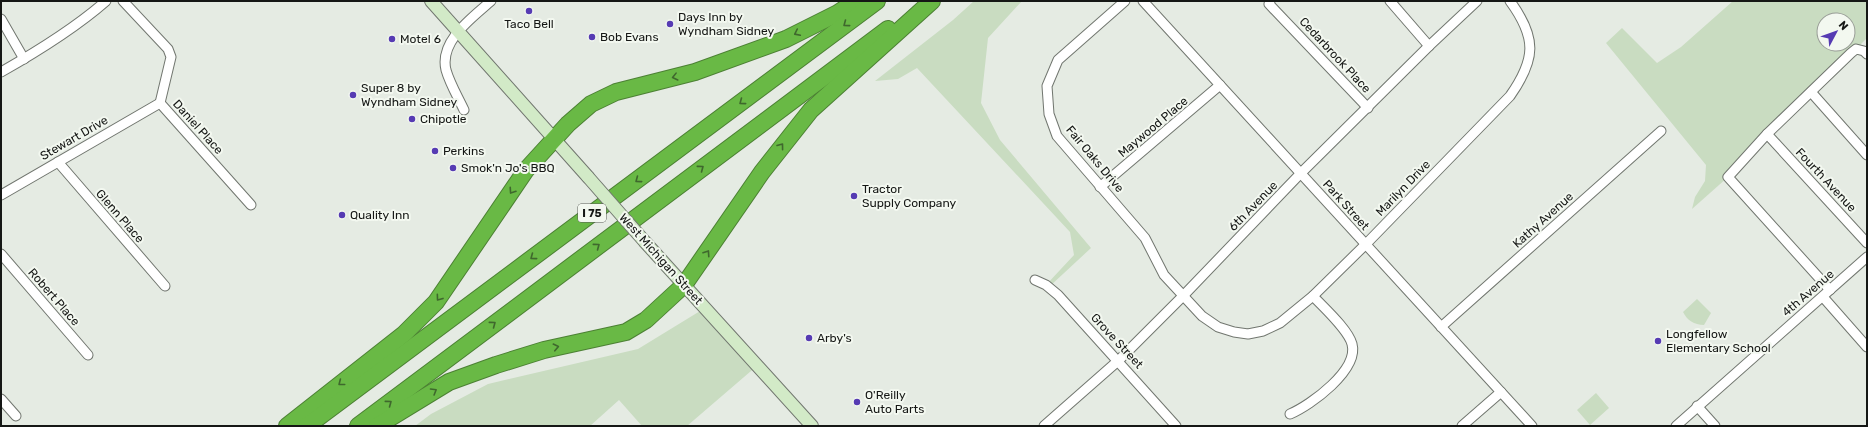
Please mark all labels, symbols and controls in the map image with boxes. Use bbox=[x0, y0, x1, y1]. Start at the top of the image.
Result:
marker: Taco Bell bbox=[524, 6, 534, 16]
place label: Days Inn by Wyndham Sidney bbox=[678, 10, 774, 38]
north arrow bbox=[1816, 12, 1856, 52]
street label: Cedarbrook Place bbox=[1296, 14, 1374, 96]
place label: Taco Bell bbox=[504, 17, 554, 31]
marker: Days Inn by Wyndham Sidney bbox=[665, 19, 675, 29]
one-way arrow bbox=[843, 19, 850, 27]
text: N bbox=[1836, 19, 1851, 33]
one-way arrow bbox=[794, 28, 801, 36]
place label: Bob Evans bbox=[600, 30, 659, 44]
place label: Motel 6 bbox=[400, 32, 441, 46]
marker: Bob Evans bbox=[587, 32, 597, 42]
marker: Motel 6 bbox=[387, 34, 397, 44]
one-way arrow bbox=[672, 73, 678, 81]
place label: Super 8 by Wyndham Sidney bbox=[361, 81, 457, 109]
marker: Super 8 by Wyndham Sidney bbox=[348, 90, 358, 100]
street label: Maywood Place bbox=[1115, 94, 1191, 160]
street label: Daniel Place bbox=[170, 97, 226, 157]
one-way arrow bbox=[739, 97, 746, 104]
place label: Chipotle bbox=[420, 112, 467, 126]
street label: Stewart Drive bbox=[38, 113, 111, 163]
marker: Chipotle bbox=[407, 114, 417, 124]
street label: Fair Oaks Drive bbox=[1063, 123, 1127, 195]
place label: Perkins bbox=[443, 144, 484, 158]
one-way arrow bbox=[776, 144, 783, 151]
street label: Fourth Avenue bbox=[1793, 145, 1859, 215]
marker: Perkins bbox=[430, 146, 440, 156]
street label: Marilyn Drive bbox=[1373, 157, 1433, 219]
place label: Smok'n Jo's BBQ bbox=[461, 161, 555, 175]
marker: Smok'n Jo's BBQ bbox=[448, 163, 458, 173]
one-way arrow bbox=[696, 166, 703, 173]
one-way arrow bbox=[635, 175, 642, 182]
street label: Park Street bbox=[1320, 177, 1372, 233]
street label: 6th Avenue bbox=[1226, 178, 1280, 234]
place label: Tractor Supply Company bbox=[862, 182, 957, 210]
one-way arrow bbox=[510, 186, 517, 193]
street label: Glenn Place bbox=[93, 187, 147, 246]
street label: Kathy Avenue bbox=[1510, 189, 1576, 251]
marker: Tractor Supply Company bbox=[849, 191, 859, 201]
road number: I 75 bbox=[578, 204, 606, 222]
place label: Quality Inn bbox=[350, 208, 410, 222]
marker: Quality Inn bbox=[337, 210, 347, 220]
street label: West Michigan Street bbox=[616, 211, 706, 308]
one-way arrow bbox=[592, 244, 599, 251]
one-way arrow bbox=[702, 250, 709, 257]
one-way arrow bbox=[531, 253, 538, 260]
street label: Robert Place bbox=[25, 265, 83, 329]
street label: 4th Avenue bbox=[1779, 267, 1837, 319]
one-way arrow bbox=[436, 294, 444, 301]
street label: Grove Street bbox=[1088, 311, 1146, 372]
one-way arrow bbox=[488, 322, 495, 329]
place label: Longfellow Elementary School bbox=[1666, 327, 1771, 355]
place label: Arby's bbox=[817, 331, 852, 345]
marker: Arby's bbox=[804, 333, 814, 343]
marker: Longfellow Elementary School bbox=[1653, 336, 1663, 346]
one-way arrow bbox=[553, 344, 559, 352]
one-way arrow bbox=[339, 379, 346, 386]
place label: O'Reilly Auto Parts bbox=[865, 388, 924, 416]
one-way arrow bbox=[430, 389, 437, 396]
marker: O'Reilly Auto Parts bbox=[852, 397, 862, 407]
one-way arrow bbox=[385, 400, 392, 407]

